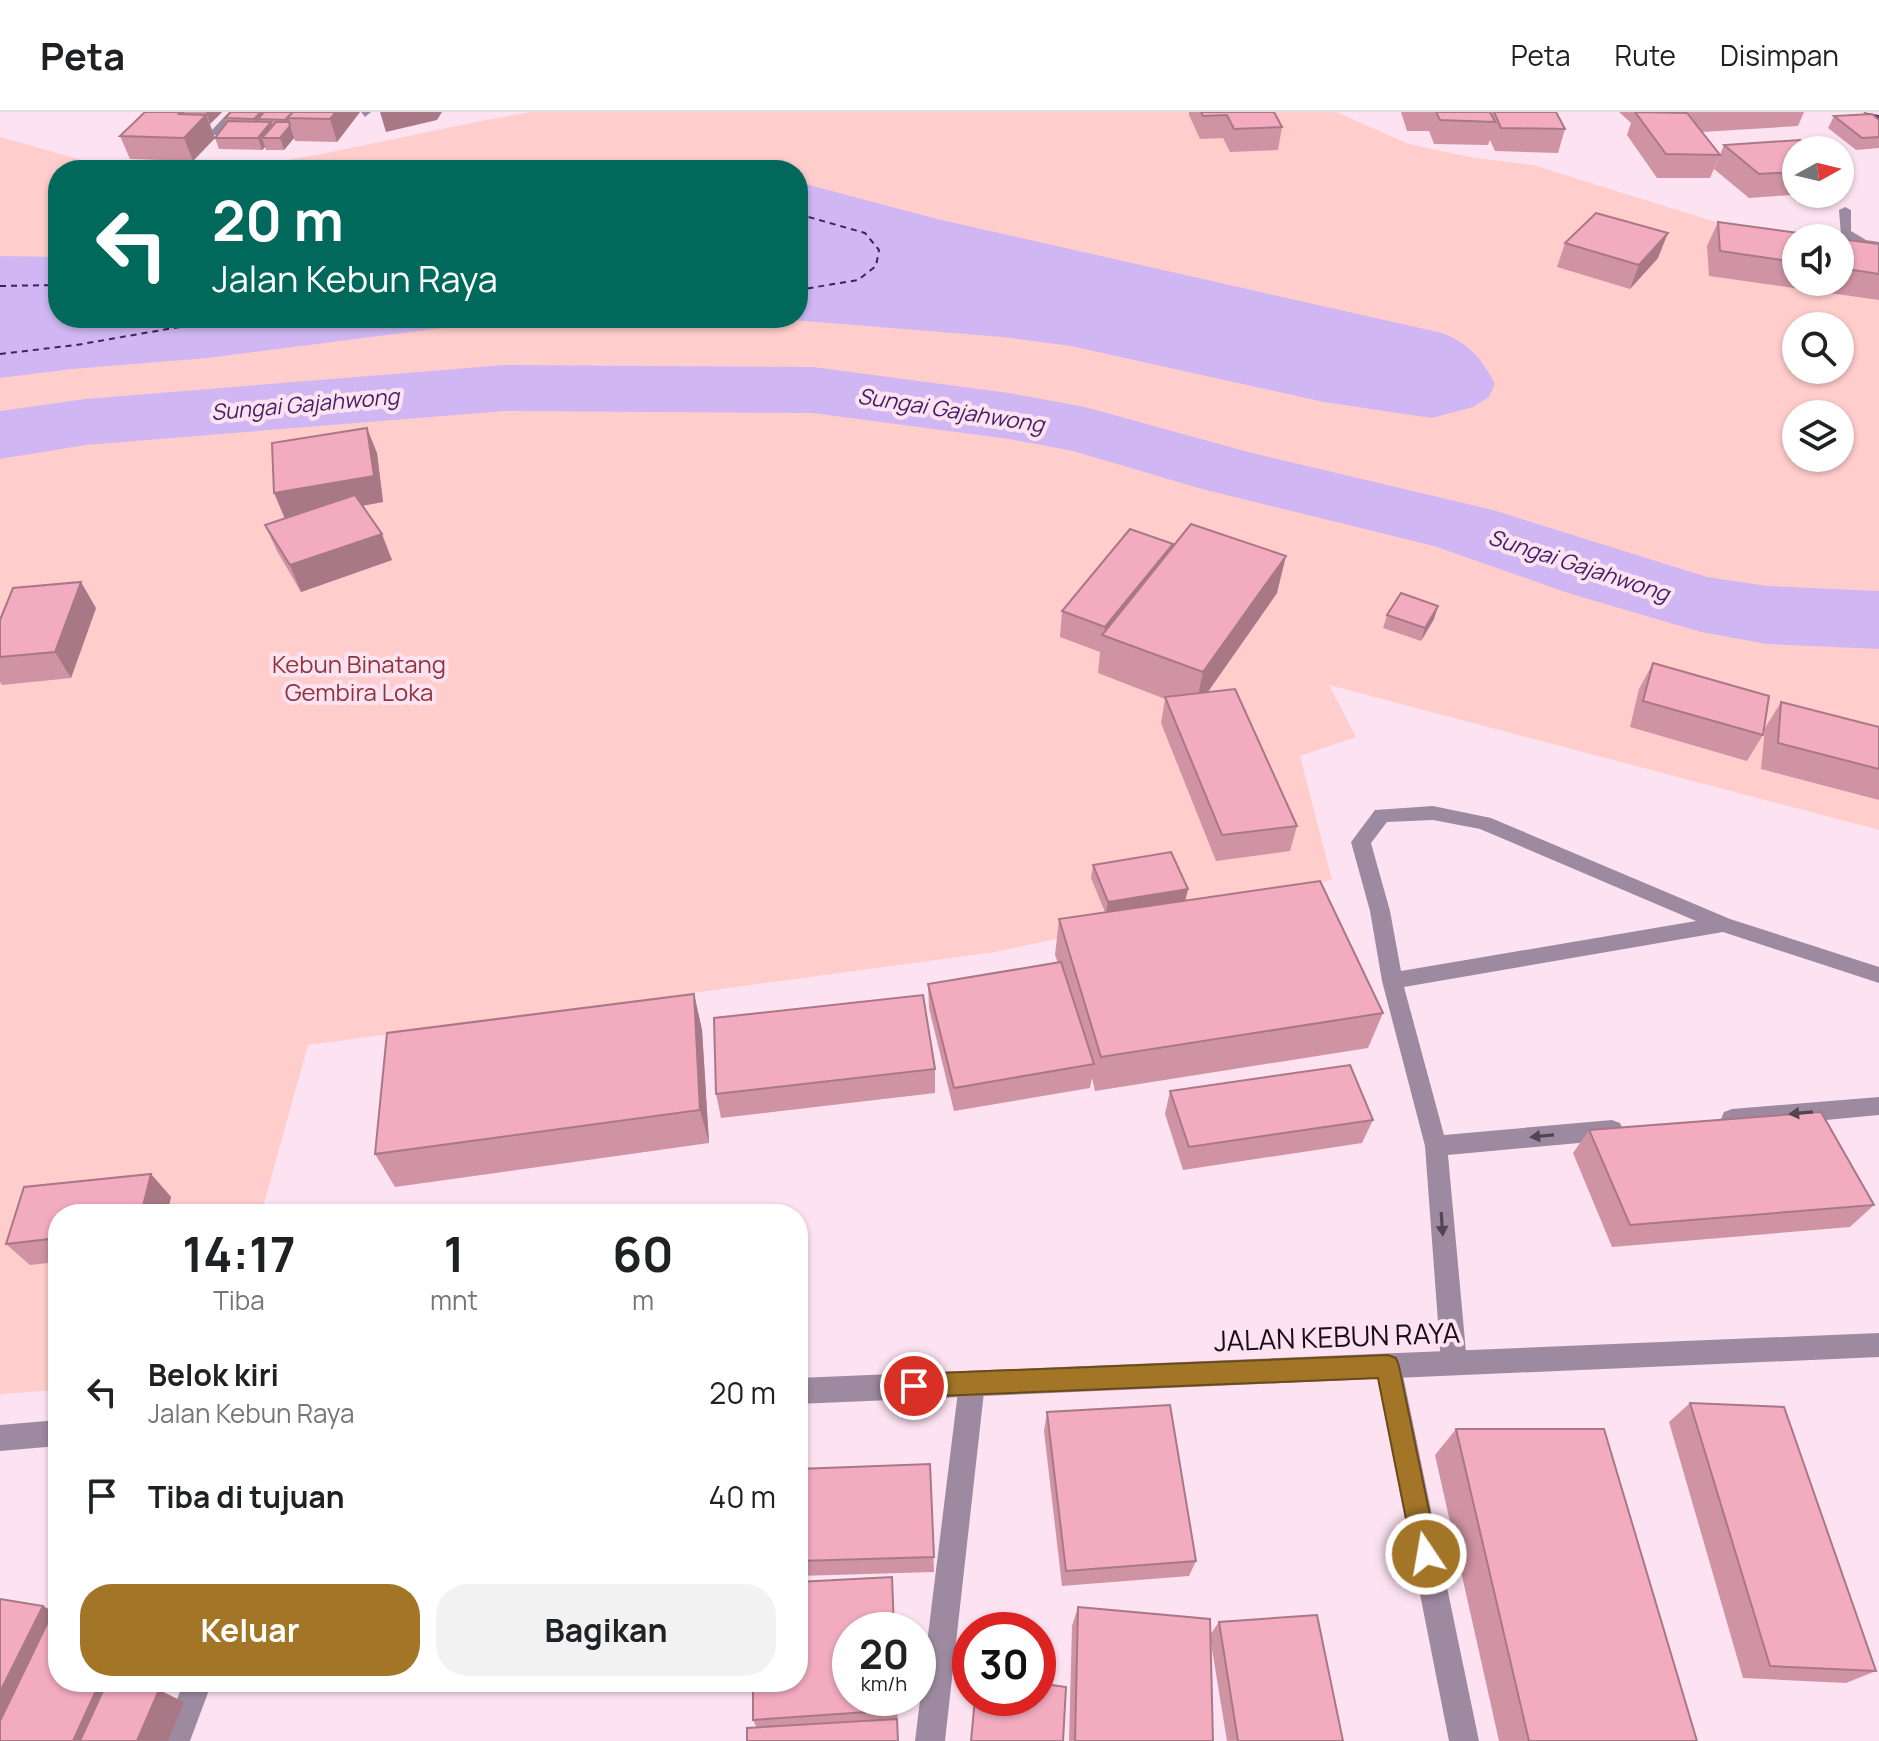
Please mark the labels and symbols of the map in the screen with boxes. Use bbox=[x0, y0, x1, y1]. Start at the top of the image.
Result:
north arrow bbox=[1782, 136, 1854, 208]
water label: Sungai Gajahwong bbox=[856, 380, 1048, 440]
water label: Sungai Gajahwong bbox=[210, 381, 402, 427]
water label: Sungai Gajahwong bbox=[1485, 522, 1675, 609]
park label: Kebun Binatang Gembira Loka bbox=[272, 647, 446, 708]
one-way arrow bbox=[1788, 1107, 1813, 1120]
one-way arrow bbox=[1529, 1130, 1554, 1143]
one-way arrow bbox=[1436, 1212, 1449, 1237]
street label: JALAN KEBUN RAYA bbox=[1213, 1313, 1461, 1359]
pin bbox=[880, 1352, 948, 1420]
position arrow bbox=[1384, 1512, 1468, 1596]
speed limit sign: 30 bbox=[952, 1612, 1056, 1716]

